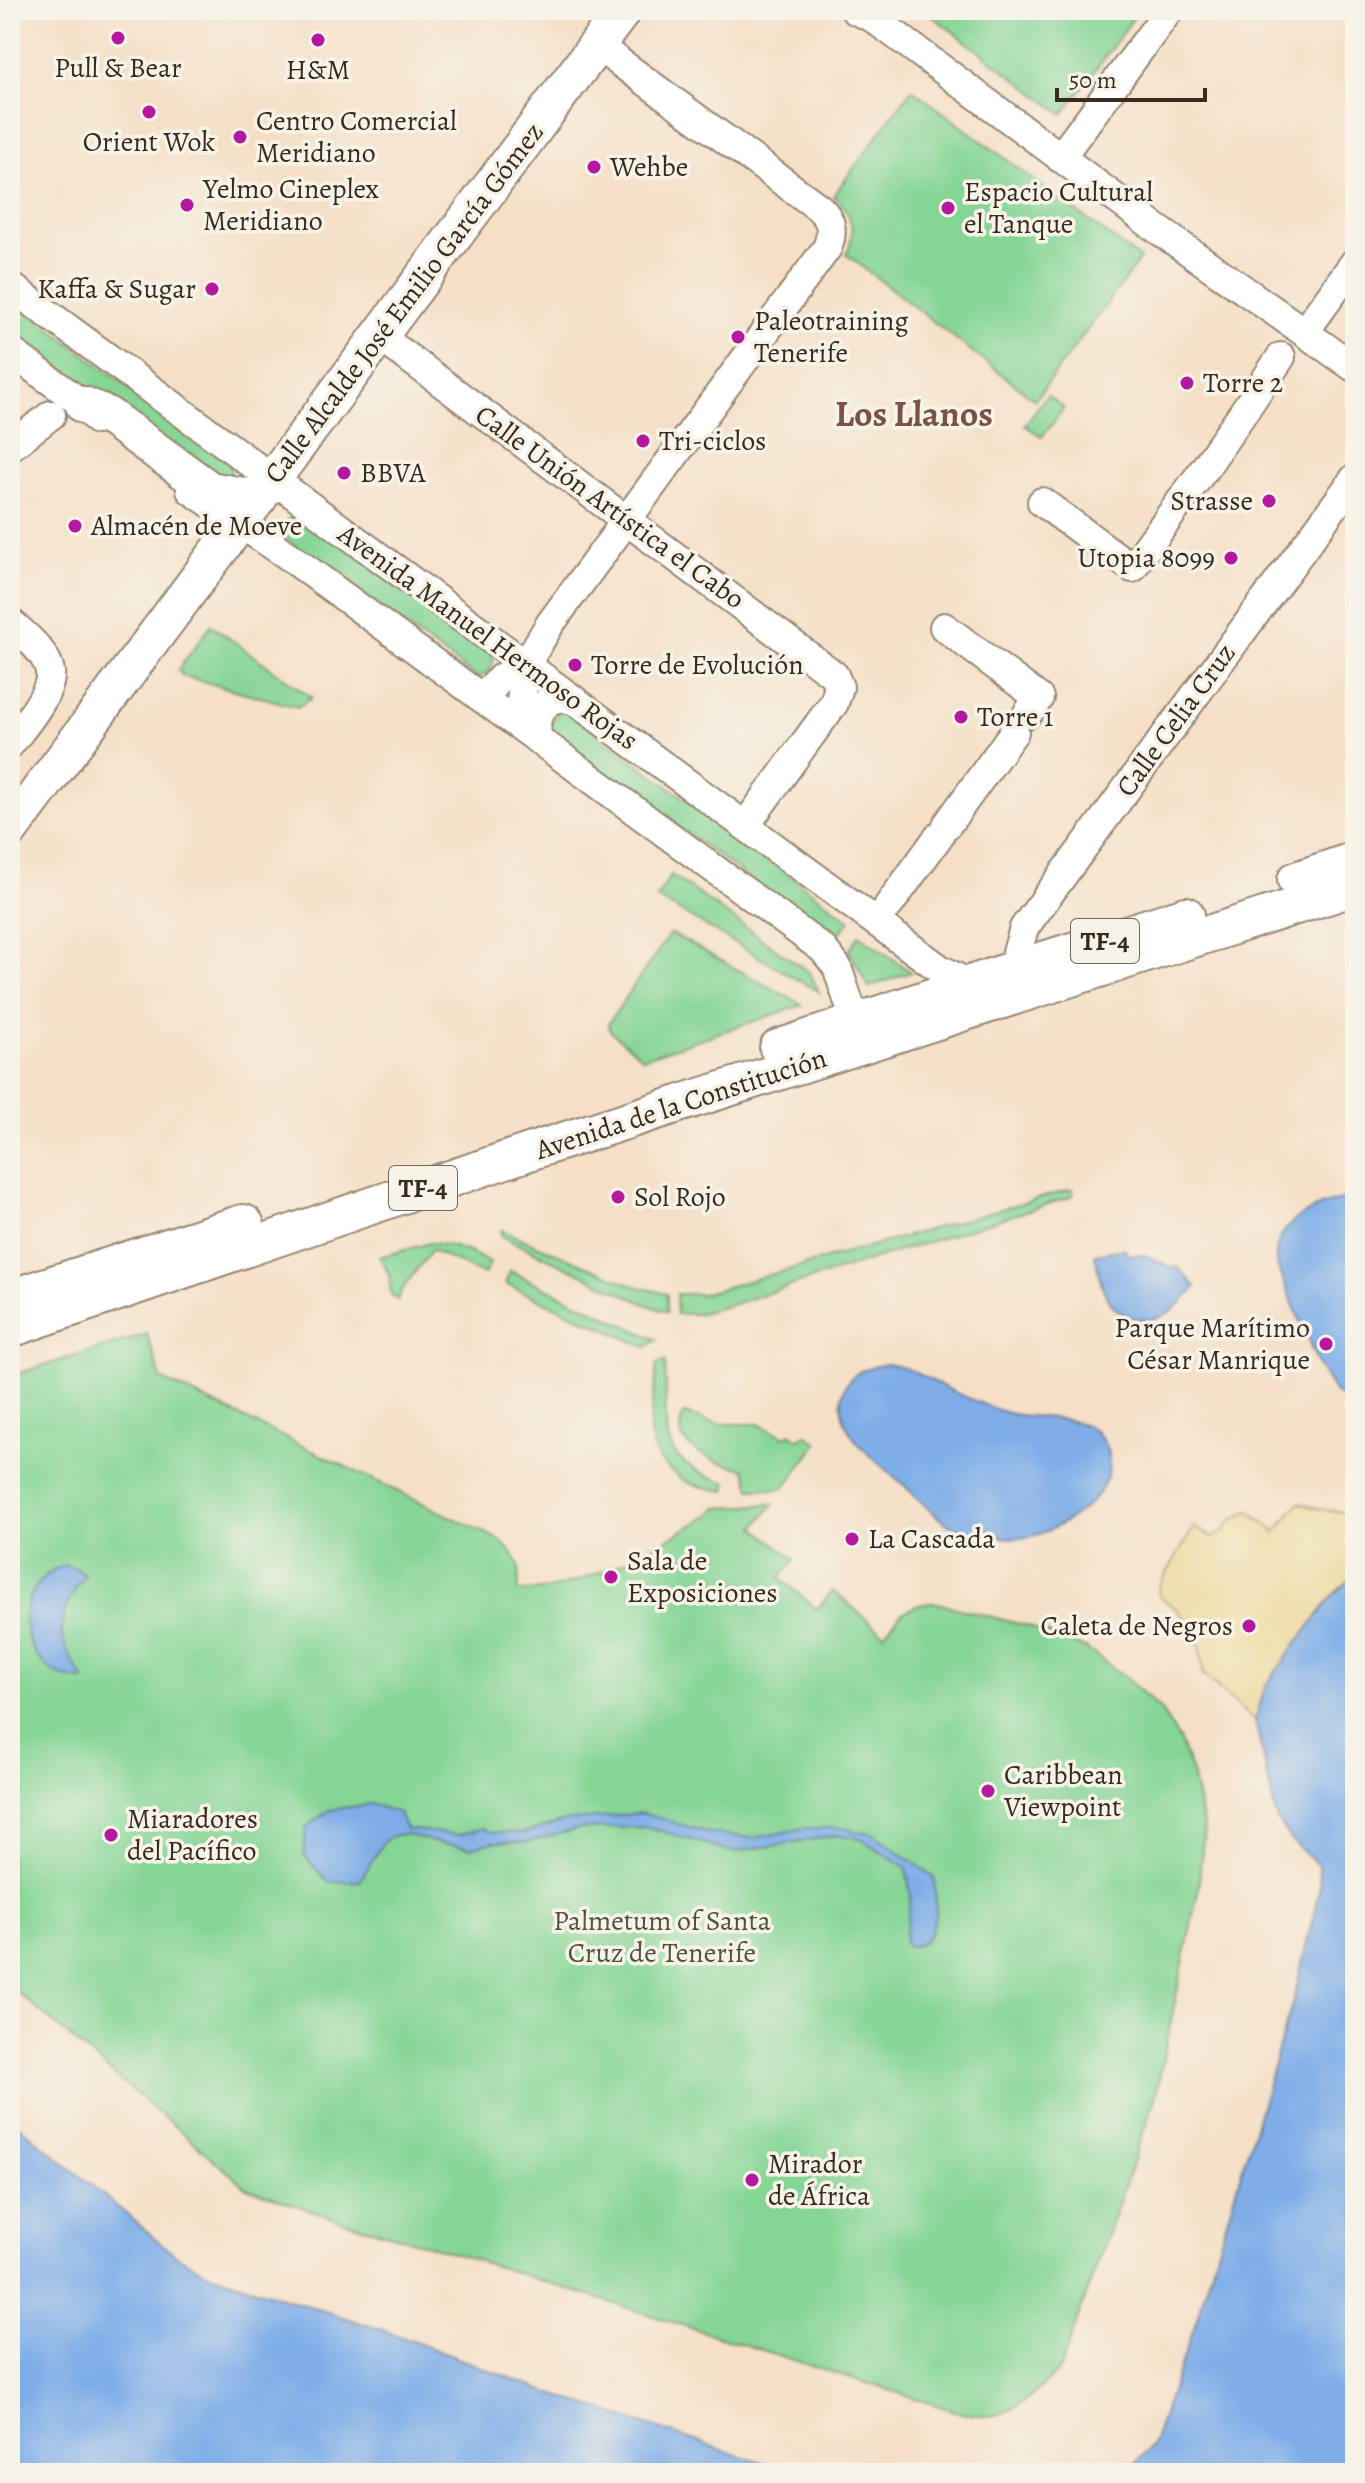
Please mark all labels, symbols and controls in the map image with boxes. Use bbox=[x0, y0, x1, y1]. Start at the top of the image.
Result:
marker: Pull & Bear bbox=[109, 29, 127, 47]
marker: H&M bbox=[309, 31, 327, 49]
place label: Pull & Bear bbox=[54, 49, 182, 87]
place label: H&M bbox=[286, 51, 350, 89]
scale bar bbox=[1057, 52, 1205, 102]
text: 50 m bbox=[1069, 64, 1117, 96]
place label: Centro Comercial Meridiano bbox=[256, 102, 457, 172]
marker: Orient Wok bbox=[140, 103, 158, 121]
street label: Calle Alcalde José Emilio García Gómez bbox=[256, 115, 552, 491]
place label: Orient Wok bbox=[83, 123, 215, 161]
marker: Centro Comercial Meridiano bbox=[231, 128, 249, 146]
place label: Wehbe bbox=[609, 148, 688, 186]
marker: Wehbe bbox=[585, 158, 603, 176]
place label: Yelmo Cineplex Meridiano bbox=[202, 170, 379, 240]
place label: Espacio Cultural el Tanque bbox=[964, 173, 1153, 243]
marker: Yelmo Cineplex Meridiano bbox=[178, 196, 196, 214]
marker: Espacio Cultural el Tanque bbox=[939, 199, 957, 217]
place label: Kaffa & Sugar bbox=[37, 270, 196, 308]
marker: Kaffa & Sugar bbox=[203, 280, 221, 298]
place label: Paleotraining Tenerife bbox=[754, 302, 908, 372]
marker: Paleotraining Tenerife bbox=[729, 328, 747, 346]
place label: Torre 2 bbox=[1203, 364, 1283, 402]
marker: Torre 2 bbox=[1178, 374, 1196, 392]
district label: Los Llanos bbox=[835, 389, 993, 438]
street label: Calle Unión Artística el Cabo bbox=[467, 396, 753, 618]
place label: Tri-ciclos bbox=[659, 422, 766, 460]
marker: Tri-ciclos bbox=[634, 432, 652, 450]
place label: BBVA bbox=[360, 454, 426, 492]
marker: BBVA bbox=[335, 464, 353, 482]
place label: Strasse bbox=[1170, 482, 1253, 520]
marker: Strasse bbox=[1260, 492, 1278, 510]
place label: Almacén de Moeve bbox=[90, 507, 302, 545]
street label: Avenida Manuel Hermoso Rojas bbox=[329, 515, 646, 759]
marker: Almacén de Moeve bbox=[66, 517, 84, 535]
place label: Utopia 8099 bbox=[1077, 539, 1215, 577]
marker: Utopia 8099 bbox=[1222, 549, 1240, 567]
street label: Calle Celia Cruz bbox=[1107, 636, 1245, 804]
place label: Torre de Evolución bbox=[591, 646, 804, 684]
marker: Torre de Evolución bbox=[566, 656, 584, 674]
place label: Torre 1 bbox=[977, 698, 1053, 736]
marker: Torre 1 bbox=[952, 708, 970, 726]
road number: TF-4 bbox=[1071, 919, 1139, 963]
street label: Avenida de la Constitución bbox=[530, 1039, 831, 1169]
road number: TF-4 bbox=[389, 1166, 457, 1210]
place label: Sol Rojo bbox=[634, 1178, 726, 1216]
marker: Sol Rojo bbox=[609, 1188, 627, 1206]
place label: Parque Marítimo César Manrique bbox=[1114, 1309, 1310, 1379]
marker: Parque Marítimo César Manrique bbox=[1317, 1335, 1335, 1353]
place label: La Cascada bbox=[868, 1520, 995, 1558]
marker: La Cascada bbox=[843, 1530, 861, 1548]
place label: Sala de Exposiciones bbox=[627, 1542, 778, 1612]
marker: Sala de Exposiciones bbox=[602, 1568, 620, 1586]
place label: Caleta de Negros bbox=[1041, 1607, 1233, 1645]
marker: Caleta de Negros bbox=[1240, 1617, 1258, 1635]
place label: Caribbean Viewpoint bbox=[1003, 1756, 1123, 1826]
marker: Caribbean Viewpoint bbox=[979, 1782, 997, 1800]
place label: Miaradores del Pacífico bbox=[127, 1800, 258, 1870]
marker: Miaradores del Pacífico bbox=[102, 1826, 120, 1844]
park label: Palmetum of Santa Cruz de Tenerife bbox=[553, 1902, 771, 1972]
place label: Mirador de África bbox=[768, 2145, 870, 2215]
marker: Mirador de África bbox=[743, 2171, 761, 2189]

